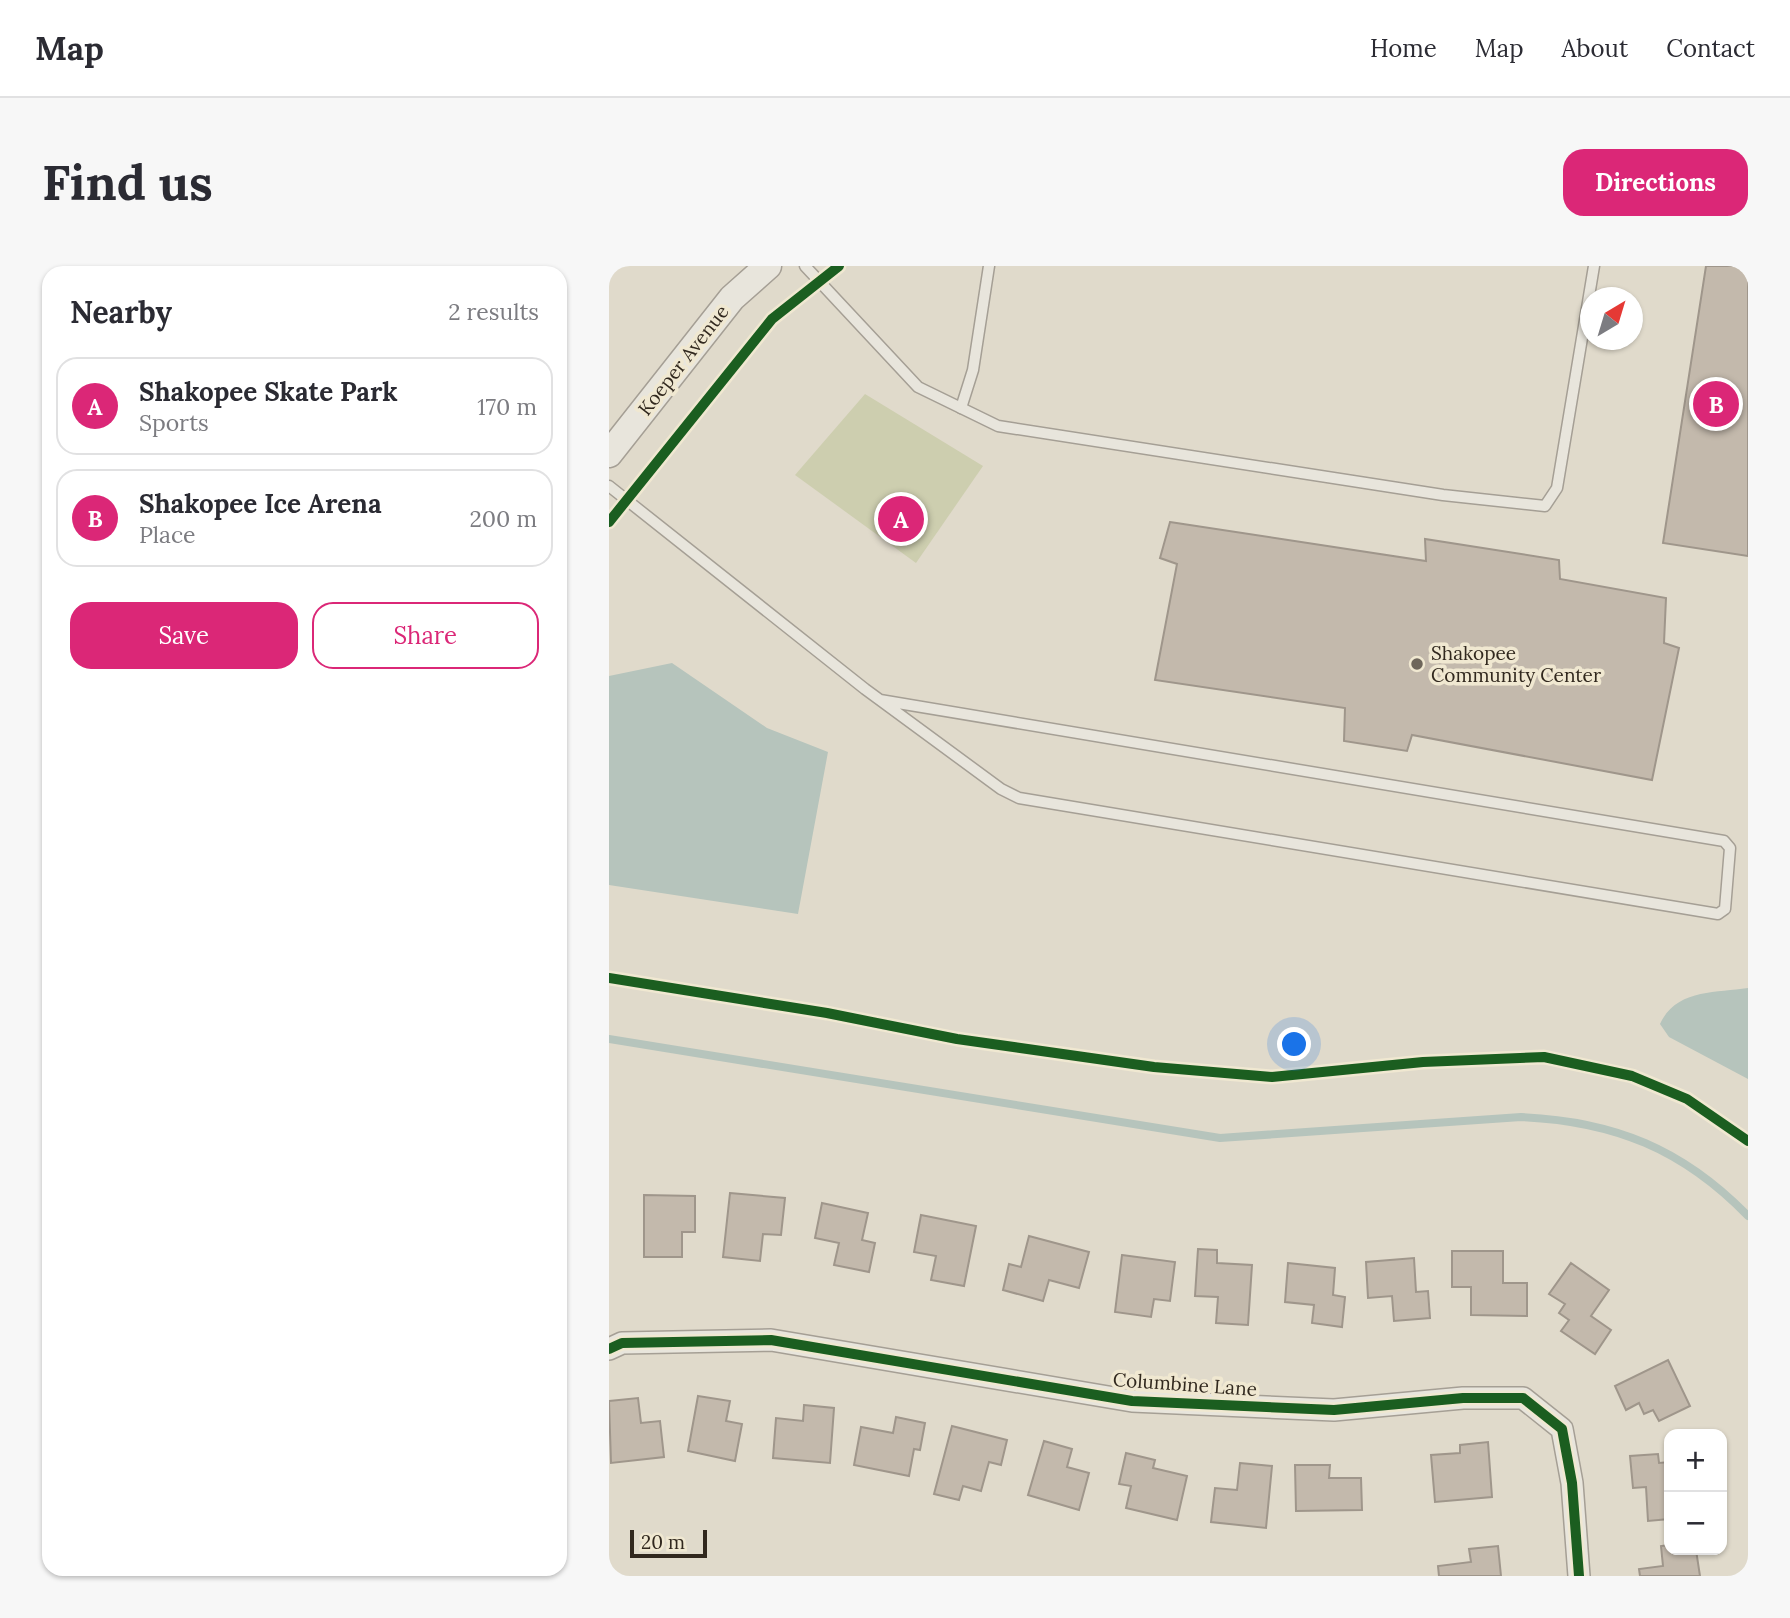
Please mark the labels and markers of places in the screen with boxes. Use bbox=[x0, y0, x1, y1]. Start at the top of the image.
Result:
pin: B bbox=[1693, 378, 1739, 430]
pin: A bbox=[878, 493, 924, 545]
place label: Shakopee Community Center bbox=[1431, 641, 1602, 687]
marker: Shakopee Community Center bbox=[1409, 656, 1425, 672]

